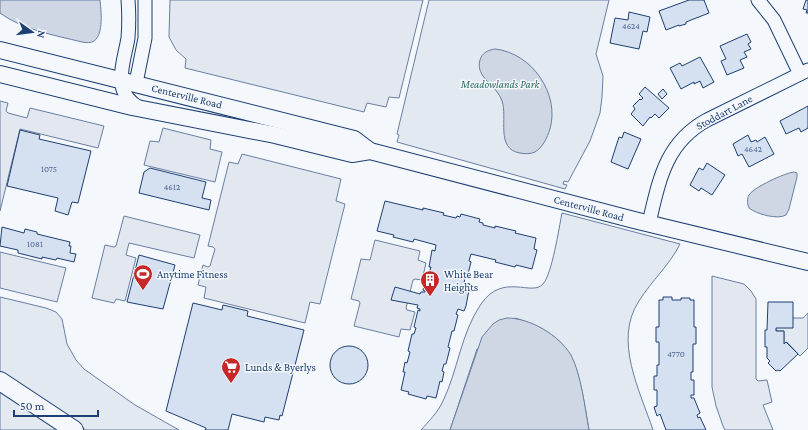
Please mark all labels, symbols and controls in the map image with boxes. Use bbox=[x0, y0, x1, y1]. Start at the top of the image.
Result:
north arrow bbox=[12, 12, 52, 52]
house number: 4624 bbox=[622, 21, 640, 31]
text: N bbox=[35, 29, 48, 40]
park label: Meadowlands Park bbox=[460, 78, 540, 90]
street label: Centerville Road bbox=[150, 81, 224, 111]
street label: Stoddart Lane bbox=[694, 92, 754, 132]
house number: 4642 bbox=[744, 144, 762, 154]
house number: 1075 bbox=[41, 164, 57, 174]
house number: 4612 bbox=[164, 182, 180, 192]
street label: Centerville Road bbox=[552, 193, 626, 223]
house number: 1081 bbox=[27, 239, 43, 249]
sports icon: Anytime Fitness bbox=[132, 263, 154, 291]
place label: Anytime Fitness bbox=[157, 268, 228, 281]
place label: White Bear Heights bbox=[444, 268, 493, 294]
building icon: White Bear Heights bbox=[419, 269, 441, 297]
house number: 4770 bbox=[667, 349, 685, 359]
supermarket icon: Lunds & Byerlys bbox=[220, 356, 242, 384]
place label: Lunds & Byerlys bbox=[245, 361, 316, 374]
scale bar bbox=[14, 392, 98, 418]
text: 50 m bbox=[20, 399, 45, 413]

